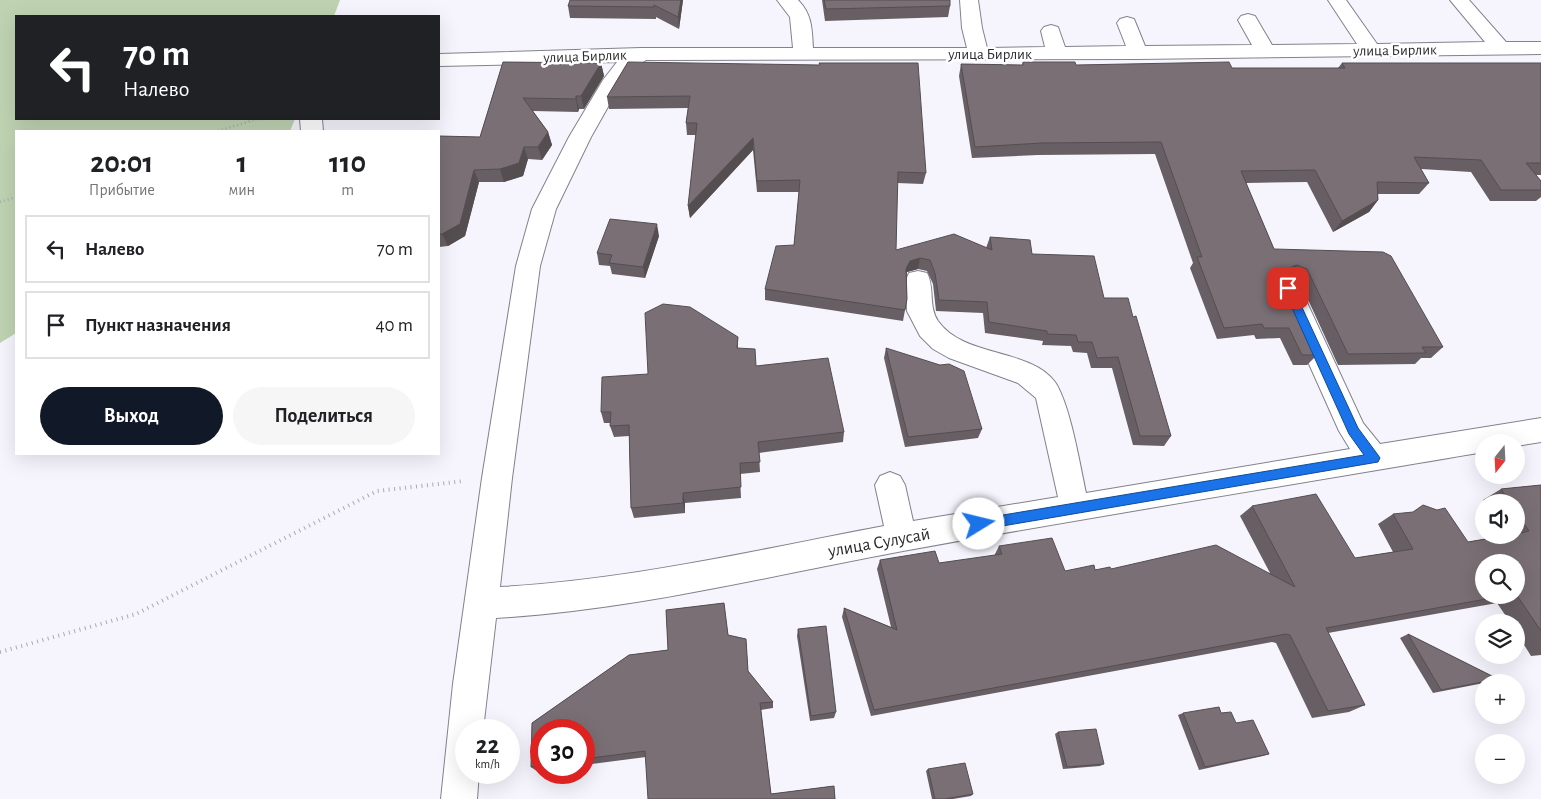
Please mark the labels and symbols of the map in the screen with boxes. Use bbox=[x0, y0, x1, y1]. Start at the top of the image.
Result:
street label: улица Бирлик bbox=[1352, 42, 1437, 59]
street label: улица Бирлик bbox=[947, 47, 1032, 62]
street label: улица Бирлик bbox=[542, 48, 627, 65]
pin bbox=[1267, 267, 1309, 309]
north arrow bbox=[1475, 434, 1525, 484]
position arrow bbox=[952, 497, 1004, 549]
street label: улица Сулусай bbox=[826, 525, 932, 561]
speed limit sign: 30 bbox=[530, 719, 595, 784]

